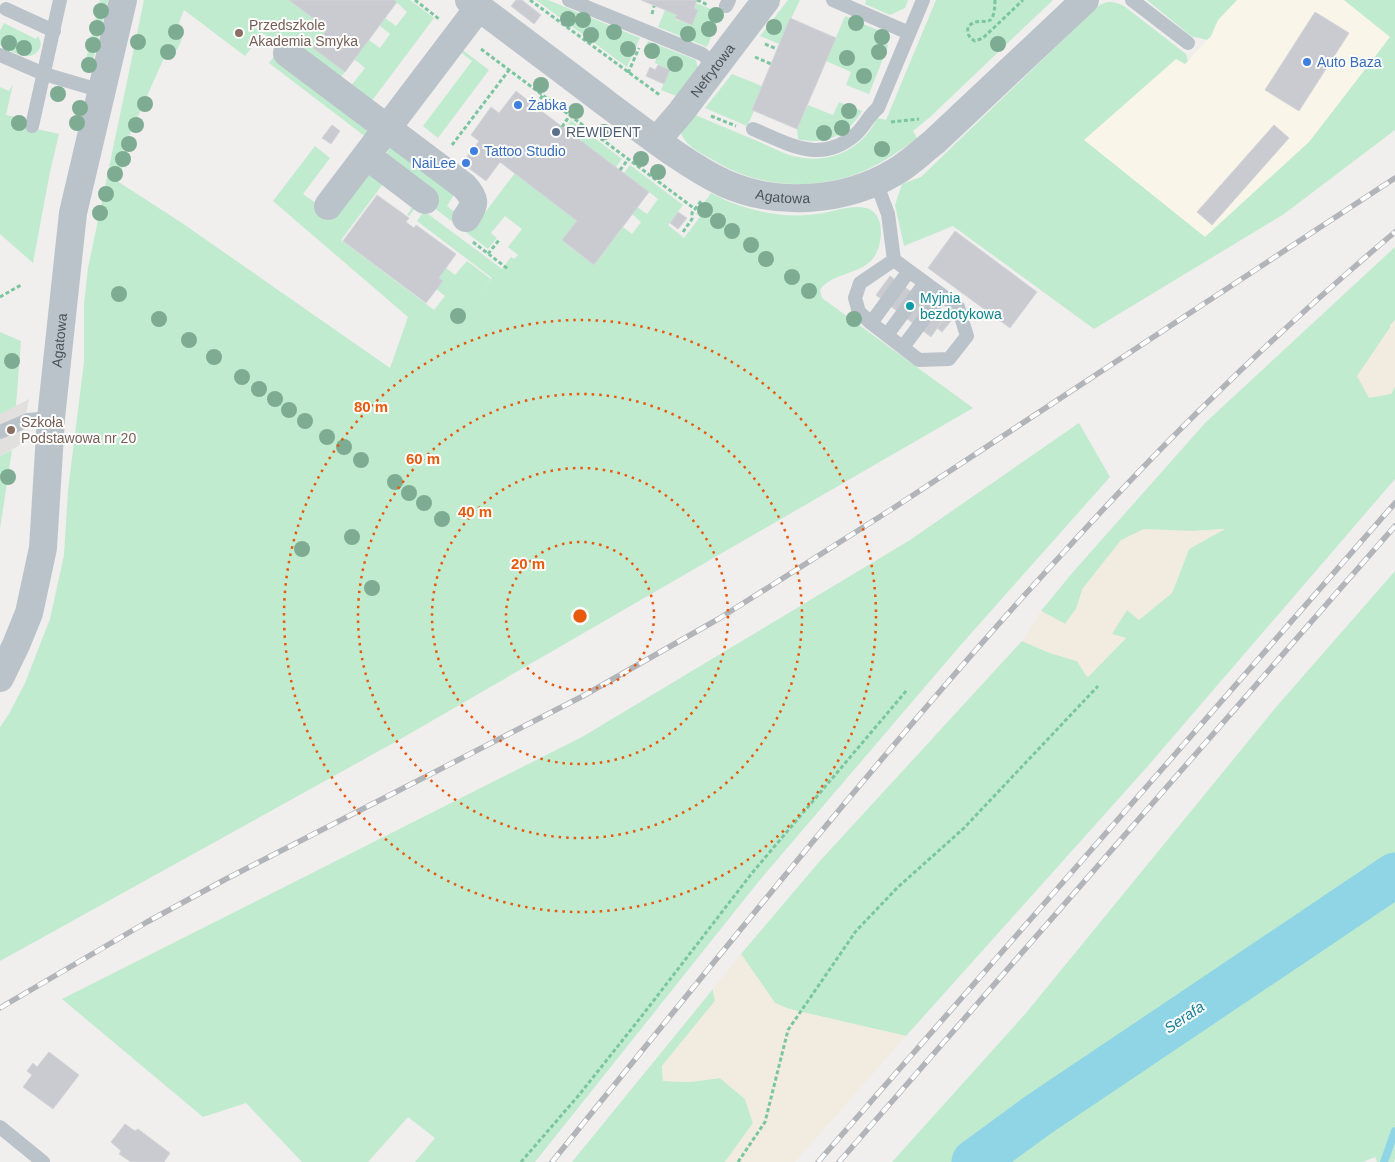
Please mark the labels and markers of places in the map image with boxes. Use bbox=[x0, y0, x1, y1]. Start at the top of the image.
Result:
place label: Przedszkole Akademia Smyka bbox=[249, 17, 358, 49]
marker: Przedszkole Akademia Smyka bbox=[233, 27, 245, 39]
place label: Auto Baza bbox=[1317, 54, 1382, 70]
marker: Auto Baza bbox=[1301, 56, 1313, 68]
place label: Żabka bbox=[528, 96, 567, 113]
marker: Żabka bbox=[512, 99, 524, 111]
place label: REWIDENT bbox=[566, 124, 641, 140]
marker: REWIDENT bbox=[550, 126, 562, 138]
place label: Tattoo Studio bbox=[484, 143, 566, 159]
marker: Tattoo Studio bbox=[468, 145, 480, 157]
place label: NaiLee bbox=[412, 155, 456, 171]
marker: NaiLee bbox=[460, 157, 472, 169]
place label: Myjnia bezdotykowa bbox=[920, 290, 1002, 322]
marker: Myjnia bezdotykowa bbox=[904, 300, 916, 312]
place label: Szkoła Podstawowa nr 20 bbox=[21, 414, 136, 446]
marker: Szkoła Podstawowa nr 20 bbox=[5, 424, 17, 436]
centre of rings bbox=[571, 607, 589, 625]

